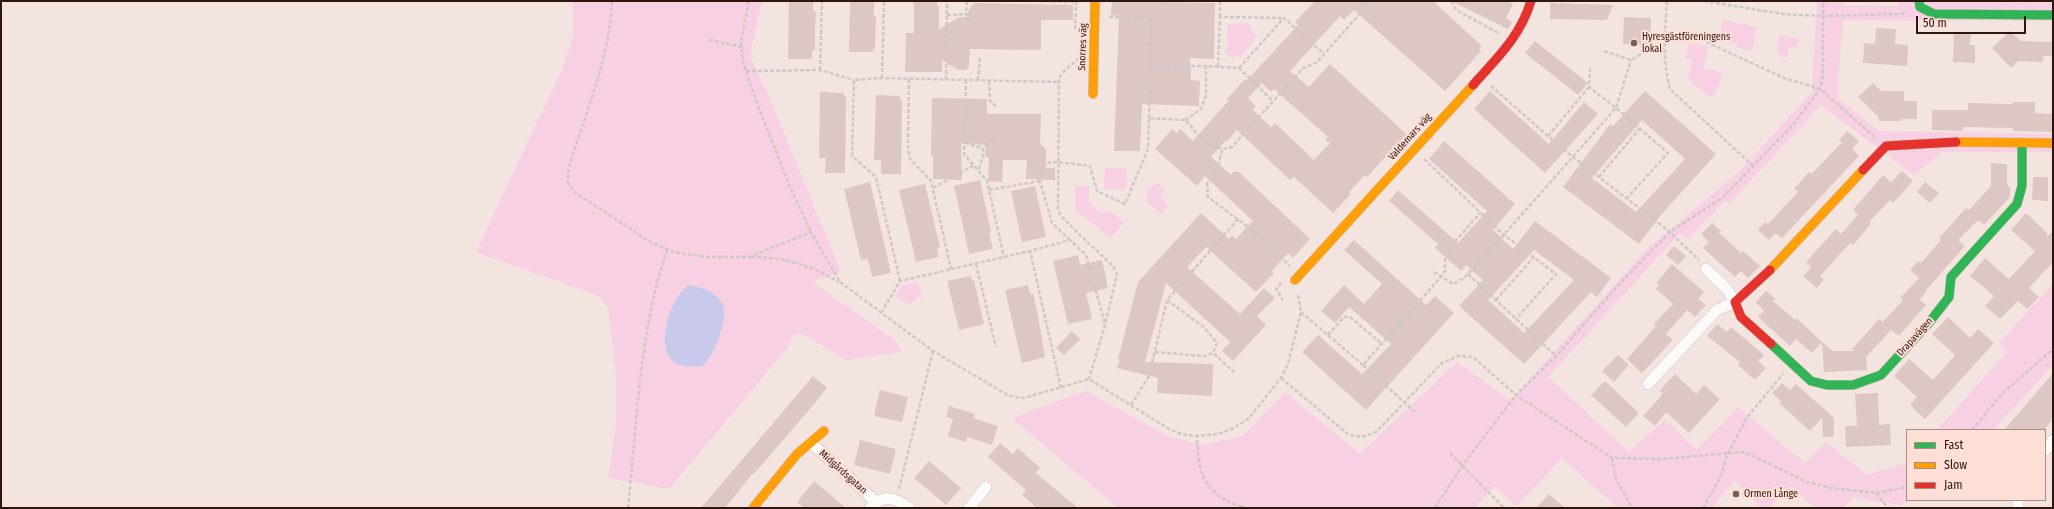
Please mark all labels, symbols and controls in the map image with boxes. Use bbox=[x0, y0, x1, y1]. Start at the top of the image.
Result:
scale bar bbox=[1918, 8, 2028, 34]
text: 50 m bbox=[1923, 16, 1947, 30]
street label: Snorres väg bbox=[1076, 23, 1090, 71]
place label: Hyresgästföreningens lokal bbox=[1642, 31, 1730, 54]
marker: Hyresgästföreningens lokal bbox=[1629, 38, 1639, 48]
street label: Valdemars väg bbox=[1386, 111, 1434, 163]
street label: Drapavägen bbox=[1895, 315, 1935, 359]
legend bbox=[1906, 429, 2046, 501]
text: Fast bbox=[1944, 438, 1963, 452]
street label: Midgårdsgatan bbox=[817, 447, 869, 497]
text: Slow bbox=[1944, 458, 1967, 472]
text: Jam bbox=[1944, 478, 1962, 492]
place label: Ormen Långe bbox=[1744, 488, 1798, 500]
marker: Ormen Långe bbox=[1731, 489, 1741, 499]

